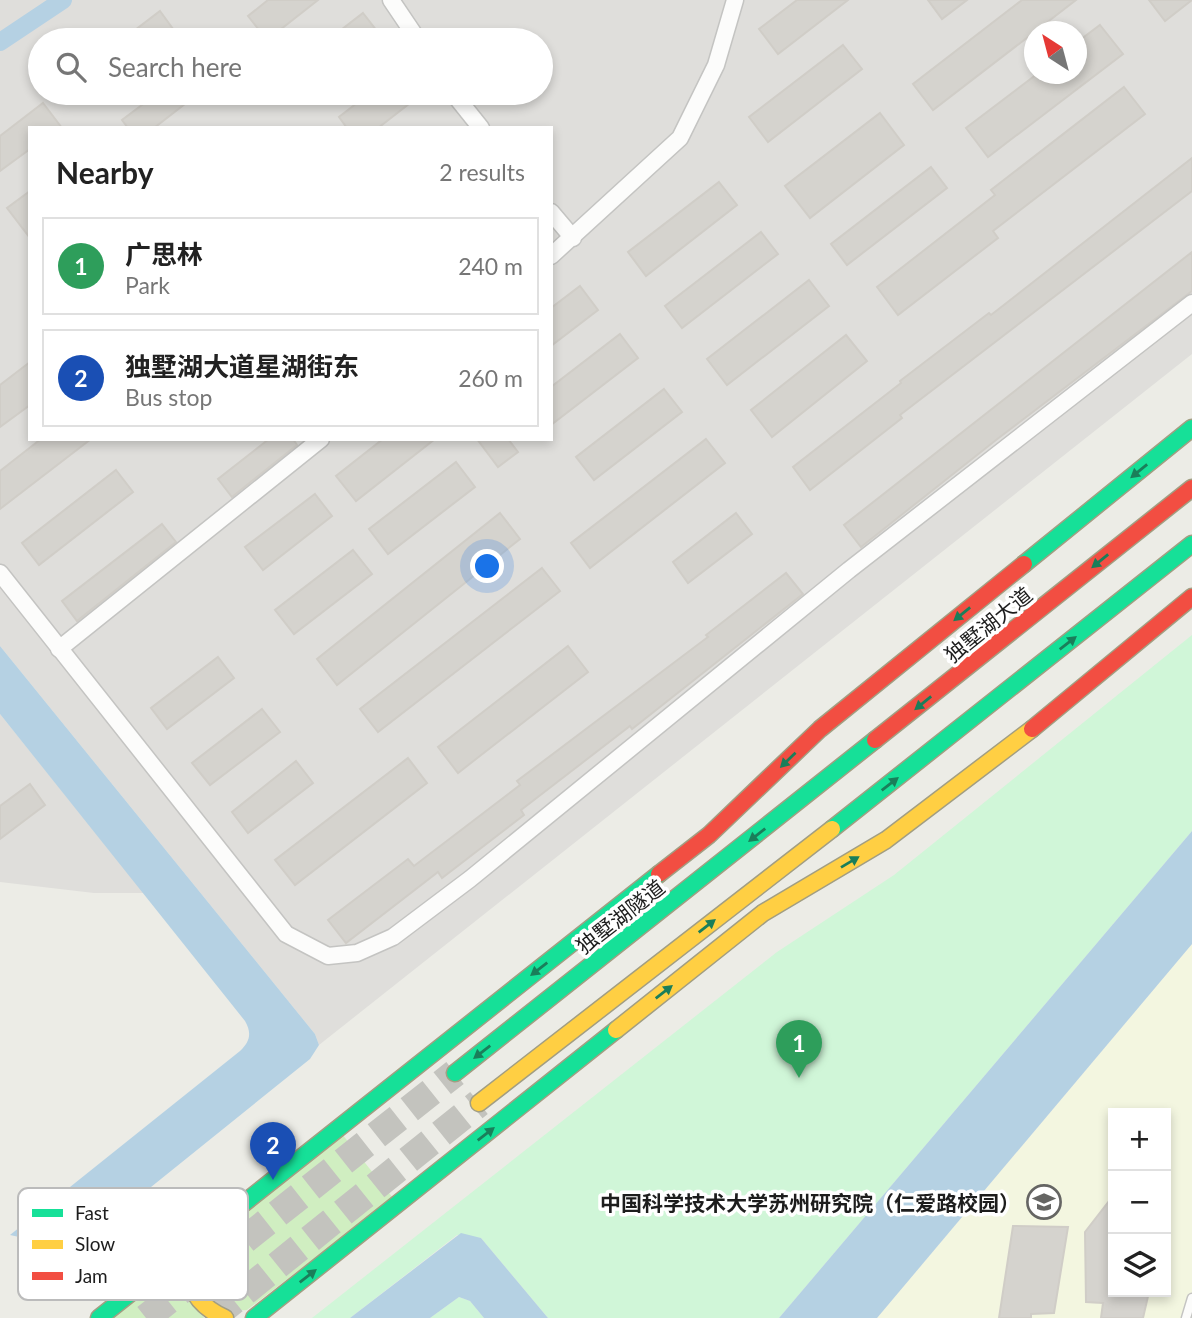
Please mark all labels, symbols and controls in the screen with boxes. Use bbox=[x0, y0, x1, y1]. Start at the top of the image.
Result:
north arrow bbox=[1024, 21, 1087, 84]
search box bbox=[28, 28, 553, 105]
icon: search bbox=[52, 48, 90, 86]
text: Search here bbox=[108, 51, 242, 83]
text: Nearby bbox=[56, 154, 154, 190]
text: 2 results bbox=[439, 158, 525, 186]
text: 广思林 bbox=[125, 238, 203, 270]
text: 1 bbox=[74, 252, 88, 280]
text: 240 m bbox=[458, 252, 523, 280]
text: Park bbox=[125, 271, 170, 299]
text: 独墅湖大道星湖街东 bbox=[125, 350, 359, 382]
text: 2 bbox=[74, 364, 88, 392]
text: 260 m bbox=[458, 364, 523, 392]
text: Bus stop bbox=[125, 383, 212, 411]
one-way arrow bbox=[1130, 463, 1148, 478]
your location bbox=[470, 549, 504, 583]
one-way arrow bbox=[1092, 553, 1109, 568]
street label: 独墅湖大道 bbox=[939, 581, 1037, 667]
one-way arrow bbox=[954, 606, 972, 621]
one-way arrow bbox=[1059, 635, 1077, 650]
one-way arrow bbox=[914, 695, 931, 710]
one-way arrow bbox=[780, 751, 797, 767]
one-way arrow bbox=[881, 777, 898, 792]
one-way arrow bbox=[748, 827, 765, 842]
one-way arrow bbox=[840, 856, 859, 868]
street label: 独墅湖隧道 bbox=[571, 874, 669, 958]
one-way arrow bbox=[698, 919, 716, 934]
one-way arrow bbox=[531, 962, 549, 977]
one-way arrow bbox=[654, 985, 672, 1000]
pin: 1 bbox=[776, 1020, 822, 1078]
one-way arrow bbox=[473, 1044, 491, 1059]
map controls bbox=[1108, 1108, 1171, 1297]
button: + bbox=[1108, 1108, 1171, 1171]
pin: 2 bbox=[250, 1122, 296, 1180]
one-way arrow bbox=[477, 1127, 494, 1142]
button: − bbox=[1108, 1171, 1171, 1234]
school or university icon: 中国科学技术大学苏州研究院（仁爱路校园） bbox=[1025, 1183, 1063, 1221]
legend bbox=[18, 1188, 248, 1300]
place label: 中国科学技术大学苏州研究院（仁爱路校园） bbox=[600, 1190, 1020, 1215]
text: Fast bbox=[75, 1201, 109, 1224]
text: Slow bbox=[75, 1232, 115, 1255]
button: layers bbox=[1108, 1234, 1171, 1297]
text: Jam bbox=[75, 1264, 108, 1287]
one-way arrow bbox=[298, 1268, 316, 1283]

